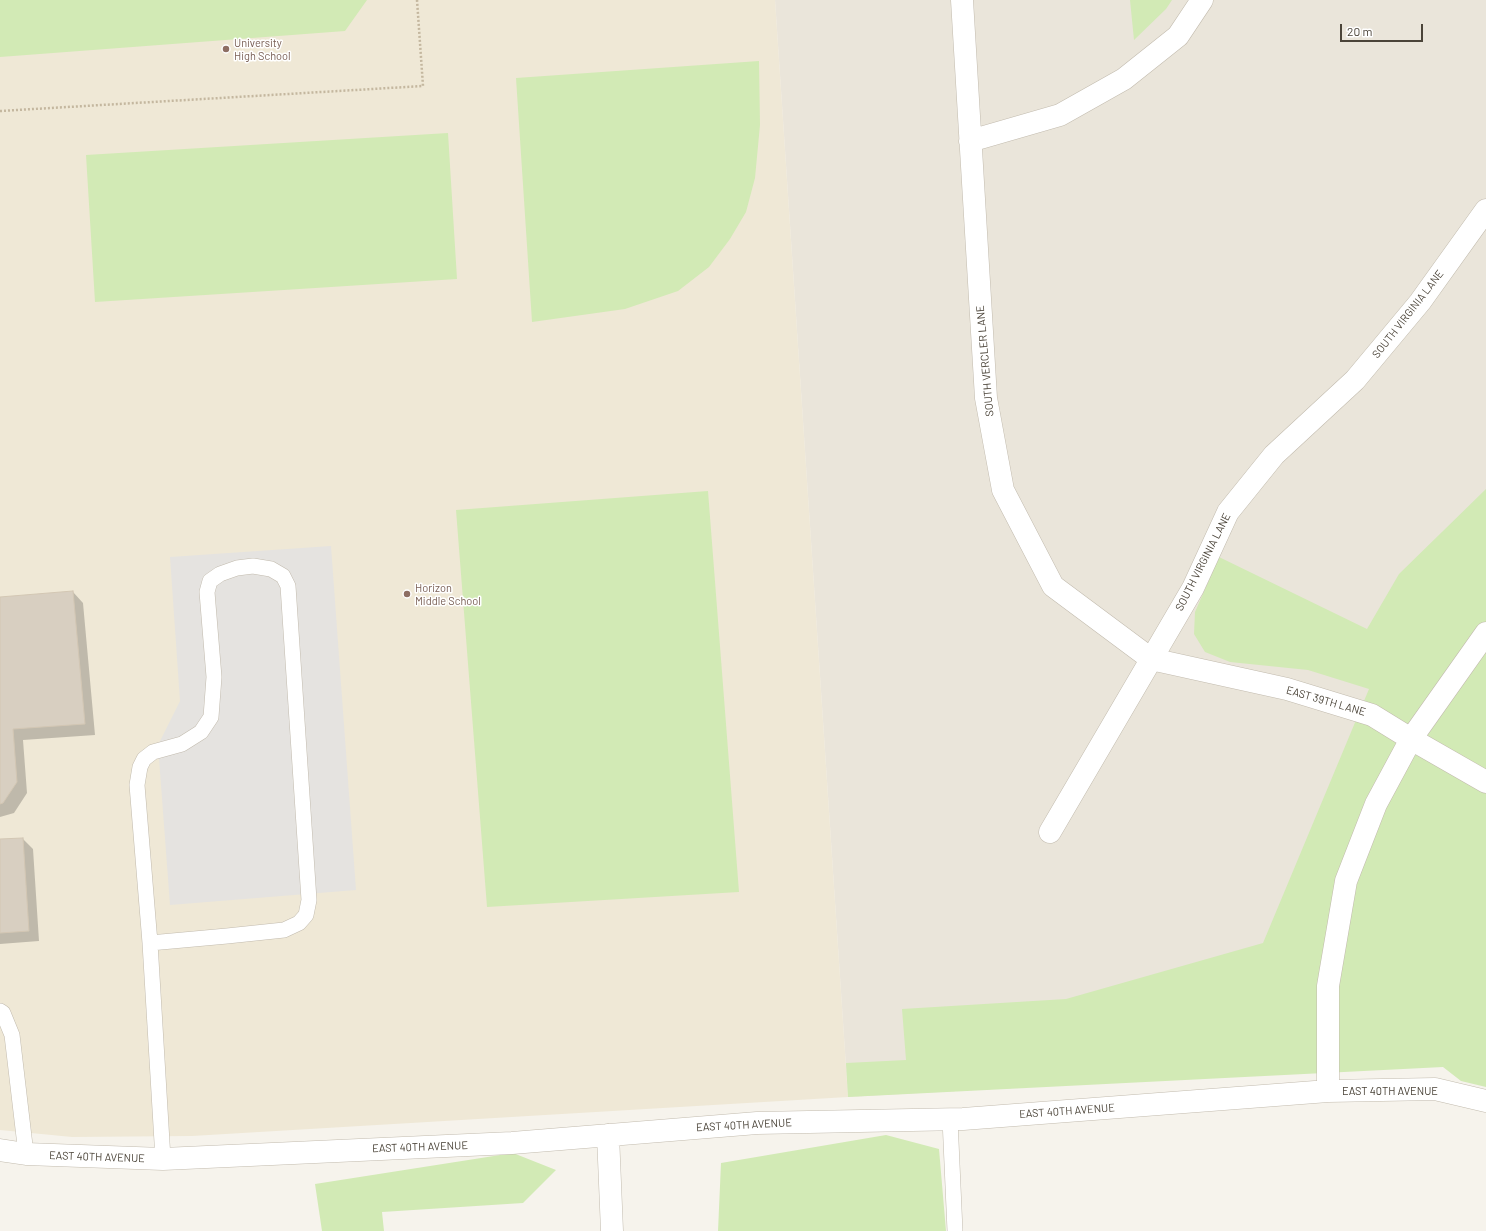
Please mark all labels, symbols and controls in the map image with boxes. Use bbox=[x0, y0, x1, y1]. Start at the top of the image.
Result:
scale bar bbox=[1342, 16, 1425, 42]
text: 20 m bbox=[1347, 24, 1373, 38]
place label: University High School bbox=[234, 36, 291, 62]
marker: University High School bbox=[221, 44, 231, 54]
street label: SOUTH VIRGINIA LANE bbox=[1369, 267, 1447, 361]
street label: SOUTH VERCLER LANE bbox=[974, 305, 996, 417]
street label: SOUTH VIRGINIA LANE bbox=[1173, 511, 1233, 613]
place label: Horizon Middle School bbox=[415, 581, 481, 607]
marker: Horizon Middle School bbox=[402, 589, 412, 599]
street label: EAST 39TH LANE bbox=[1285, 683, 1367, 719]
street label: EAST 40TH AVENUE bbox=[1342, 1084, 1438, 1098]
street label: EAST 40TH AVENUE bbox=[1019, 1101, 1115, 1121]
street label: EAST 40TH AVENUE bbox=[696, 1116, 792, 1134]
street label: EAST 40TH AVENUE bbox=[372, 1139, 468, 1155]
street label: EAST 40TH AVENUE bbox=[49, 1149, 145, 1165]

